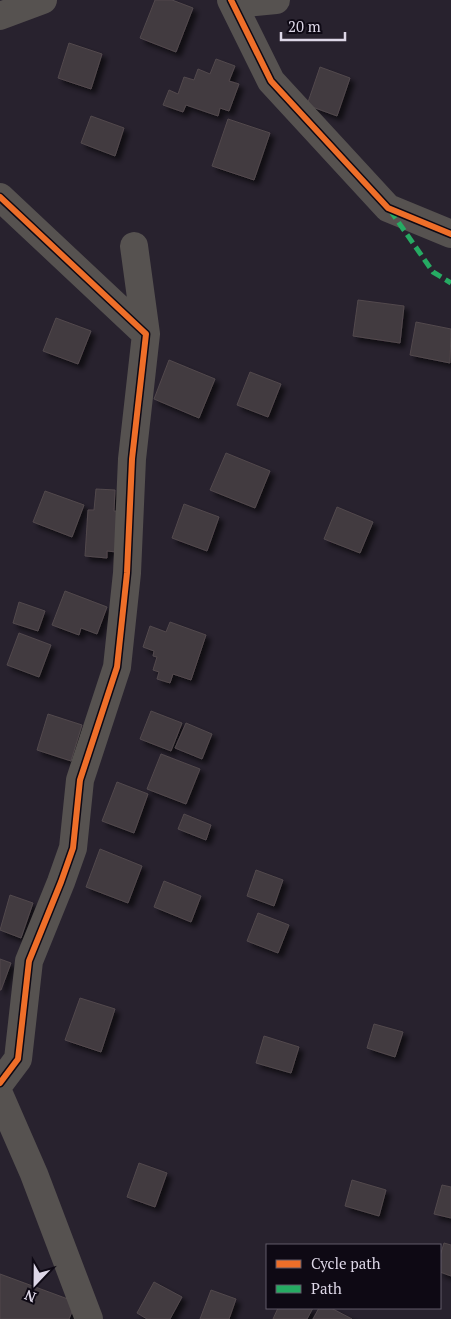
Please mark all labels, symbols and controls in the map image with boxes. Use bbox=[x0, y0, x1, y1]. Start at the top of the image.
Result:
scale bar bbox=[281, 10, 345, 42]
text: 20 m bbox=[288, 16, 321, 36]
legend bbox=[266, 1244, 441, 1309]
text: Cycle path bbox=[311, 1253, 381, 1273]
north arrow bbox=[10, 1259, 60, 1309]
text: Path bbox=[311, 1278, 342, 1298]
text: N bbox=[21, 1286, 38, 1307]

